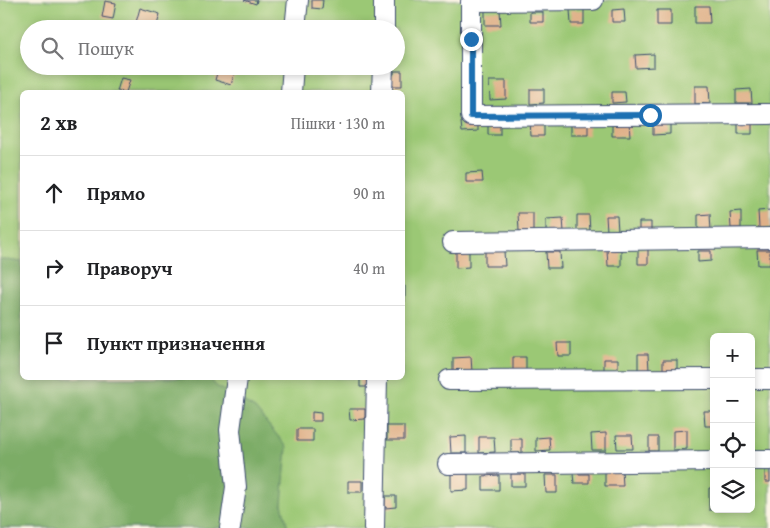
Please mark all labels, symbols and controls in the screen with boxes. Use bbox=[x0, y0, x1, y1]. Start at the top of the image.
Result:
search box bbox=[20, 20, 405, 75]
route end bbox=[460, 28, 483, 51]
icon: search bbox=[38, 34, 66, 62]
text: Пошук bbox=[78, 34, 134, 62]
route start bbox=[639, 104, 662, 127]
text: 2 хв bbox=[40, 107, 78, 138]
text: Пішки · 130 m bbox=[291, 111, 385, 135]
icon: ahead bbox=[40, 179, 68, 207]
text: Прямо bbox=[87, 179, 145, 207]
text: 90 m bbox=[353, 181, 385, 205]
icon: right bbox=[40, 254, 68, 282]
text: Праворуч bbox=[87, 254, 172, 282]
text: 40 m bbox=[353, 256, 385, 280]
icon: arrive bbox=[40, 329, 68, 357]
text: Пункт призначення bbox=[87, 329, 265, 357]
map controls bbox=[710, 333, 755, 513]
button: + bbox=[710, 333, 755, 378]
button: − bbox=[710, 378, 755, 423]
button: locate bbox=[710, 423, 755, 468]
button: layers bbox=[710, 468, 755, 513]

